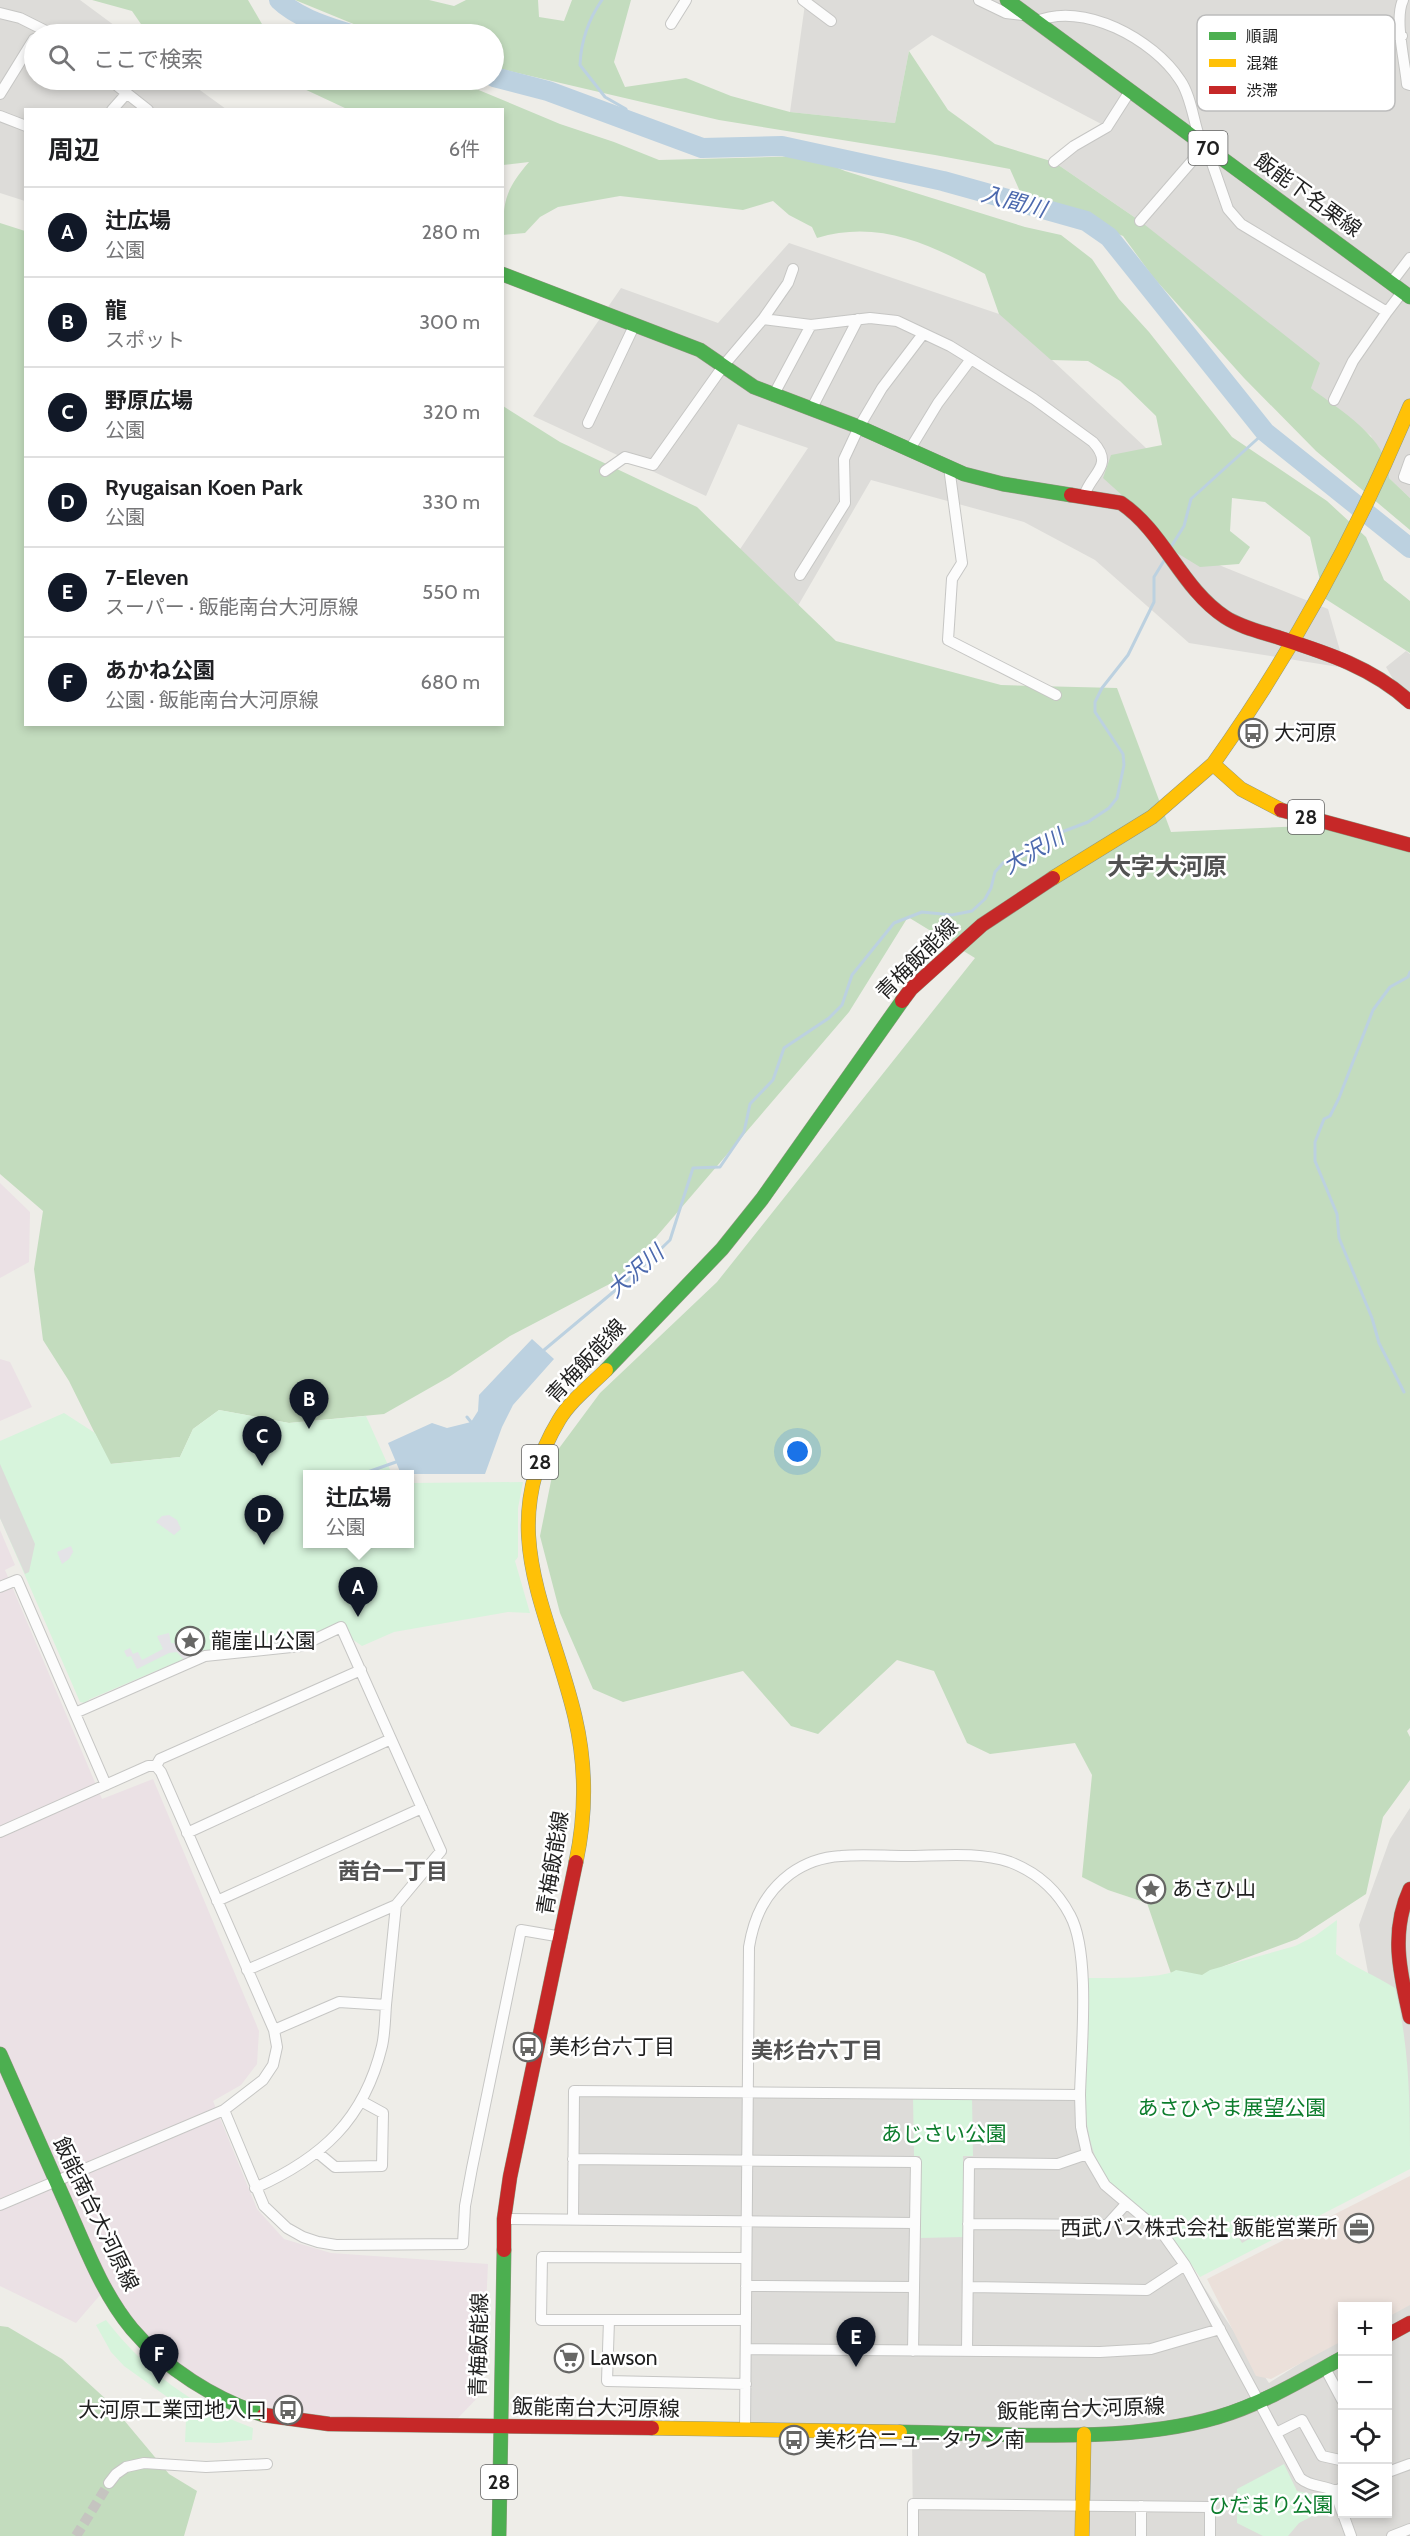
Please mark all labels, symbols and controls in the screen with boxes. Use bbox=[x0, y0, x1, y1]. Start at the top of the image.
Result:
legend bbox=[1197, 15, 1395, 111]
search box bbox=[24, 24, 504, 90]
text: 順調 bbox=[1246, 27, 1278, 46]
icon: search bbox=[45, 41, 78, 74]
text: ここで検索 bbox=[93, 46, 203, 73]
text: 混雑 bbox=[1246, 54, 1278, 73]
text: 渋滞 bbox=[1246, 81, 1278, 100]
road number: 70 bbox=[1188, 131, 1228, 165]
text: 周辺 bbox=[48, 134, 100, 166]
text: 6件 bbox=[449, 137, 480, 161]
street label: 飯能下名栗線 bbox=[1250, 147, 1367, 242]
water label: 入間川 bbox=[978, 180, 1051, 224]
text: 辻広場 bbox=[105, 207, 171, 234]
text: A bbox=[61, 220, 74, 244]
text: 280 m bbox=[421, 220, 480, 244]
text: 公園 bbox=[105, 238, 145, 262]
text: 龍 bbox=[105, 297, 127, 324]
text: B bbox=[61, 310, 74, 334]
text: 300 m bbox=[419, 310, 480, 334]
text: スポット bbox=[105, 328, 185, 352]
text: 野原広場 bbox=[105, 387, 193, 414]
text: C bbox=[61, 400, 74, 424]
text: 320 m bbox=[423, 400, 480, 424]
text: 公園 bbox=[105, 418, 145, 442]
text: Ryugaisan Koen Park bbox=[105, 474, 303, 501]
text: D bbox=[60, 490, 75, 514]
text: 330 m bbox=[422, 490, 480, 514]
text: 公園 bbox=[105, 505, 145, 529]
text: 7-Eleven bbox=[105, 564, 189, 591]
text: E bbox=[62, 580, 73, 604]
text: 550 m bbox=[422, 580, 480, 604]
text: スーパー · 飯能南台大河原線 bbox=[105, 595, 359, 619]
text: あかね公園 bbox=[105, 657, 215, 684]
text: F bbox=[62, 670, 73, 694]
text: 680 m bbox=[421, 670, 480, 694]
text: 公園 · 飯能南台大河原線 bbox=[105, 688, 319, 712]
bus stop icon: 大河原 bbox=[1237, 717, 1269, 749]
place label: 大河原 bbox=[1274, 720, 1337, 745]
road number: 28 bbox=[1288, 800, 1324, 834]
water label: 大沢川 bbox=[998, 822, 1070, 880]
district label: 大字大河原 bbox=[1107, 852, 1227, 881]
street label: 青梅飯能線 bbox=[871, 913, 963, 1005]
water label: 大沢川 bbox=[602, 1238, 671, 1303]
street label: 青梅飯能線 bbox=[541, 1314, 631, 1408]
pin: B bbox=[290, 1380, 328, 1429]
pin: C bbox=[242, 1416, 282, 1466]
your location bbox=[783, 1437, 812, 1466]
road number: 28 bbox=[522, 1445, 558, 1479]
popup bbox=[303, 1470, 414, 1548]
text: 辻広場 bbox=[325, 1484, 392, 1511]
pin: D bbox=[244, 1496, 284, 1545]
text: 公園 bbox=[325, 1515, 365, 1539]
pin: A bbox=[338, 1568, 378, 1617]
place icon: 龍崖山公園 bbox=[174, 1625, 206, 1657]
place label: 龍崖山公園 bbox=[211, 1628, 316, 1653]
street label: 青梅飯能線 bbox=[532, 1809, 573, 1917]
district label: 茜台一丁目 bbox=[338, 1858, 448, 1885]
place icon: あさひ山 bbox=[1135, 1873, 1167, 1905]
place label: あさひ山 bbox=[1172, 1876, 1256, 1901]
bus stop icon: 美杉台六丁目 bbox=[512, 2031, 544, 2063]
place label: 美杉台六丁目 bbox=[549, 2034, 675, 2059]
district label: 美杉台六丁目 bbox=[751, 2037, 883, 2064]
park label: あさひやま展望公園 bbox=[1138, 2095, 1327, 2120]
park label: あじさい公園 bbox=[881, 2121, 1007, 2146]
street label: 飯能南台大河原線 bbox=[48, 2133, 145, 2295]
office icon: 西武バス株式会社 飯能営業所 bbox=[1343, 2212, 1375, 2244]
place label: 西武バス株式会社 飯能営業所 bbox=[1060, 2215, 1338, 2240]
street label: 青梅飯能線 bbox=[465, 2292, 492, 2398]
map controls bbox=[1338, 2302, 1392, 2518]
button: + bbox=[1338, 2302, 1392, 2356]
pin: E bbox=[836, 2318, 876, 2367]
pin: F bbox=[140, 2334, 178, 2384]
supermarket icon: Lawson bbox=[553, 2342, 585, 2374]
place label: Lawson bbox=[590, 2345, 658, 2370]
button: − bbox=[1338, 2356, 1392, 2410]
street label: 飯能南台大河原線 bbox=[997, 2393, 1165, 2424]
bus stop icon: 大河原工業団地入口 bbox=[272, 2394, 304, 2426]
street label: 飯能南台大河原線 bbox=[512, 2394, 680, 2421]
place label: 大河原工業団地入口 bbox=[78, 2397, 267, 2422]
button: locate bbox=[1338, 2410, 1392, 2464]
bus stop icon: 美杉台ニュータウン南 bbox=[778, 2424, 810, 2456]
place label: 美杉台ニュータウン南 bbox=[815, 2427, 1025, 2452]
button: layers bbox=[1338, 2464, 1392, 2518]
road number: 28 bbox=[481, 2465, 517, 2499]
park label: ひだまり公園 bbox=[1208, 2492, 1334, 2517]

